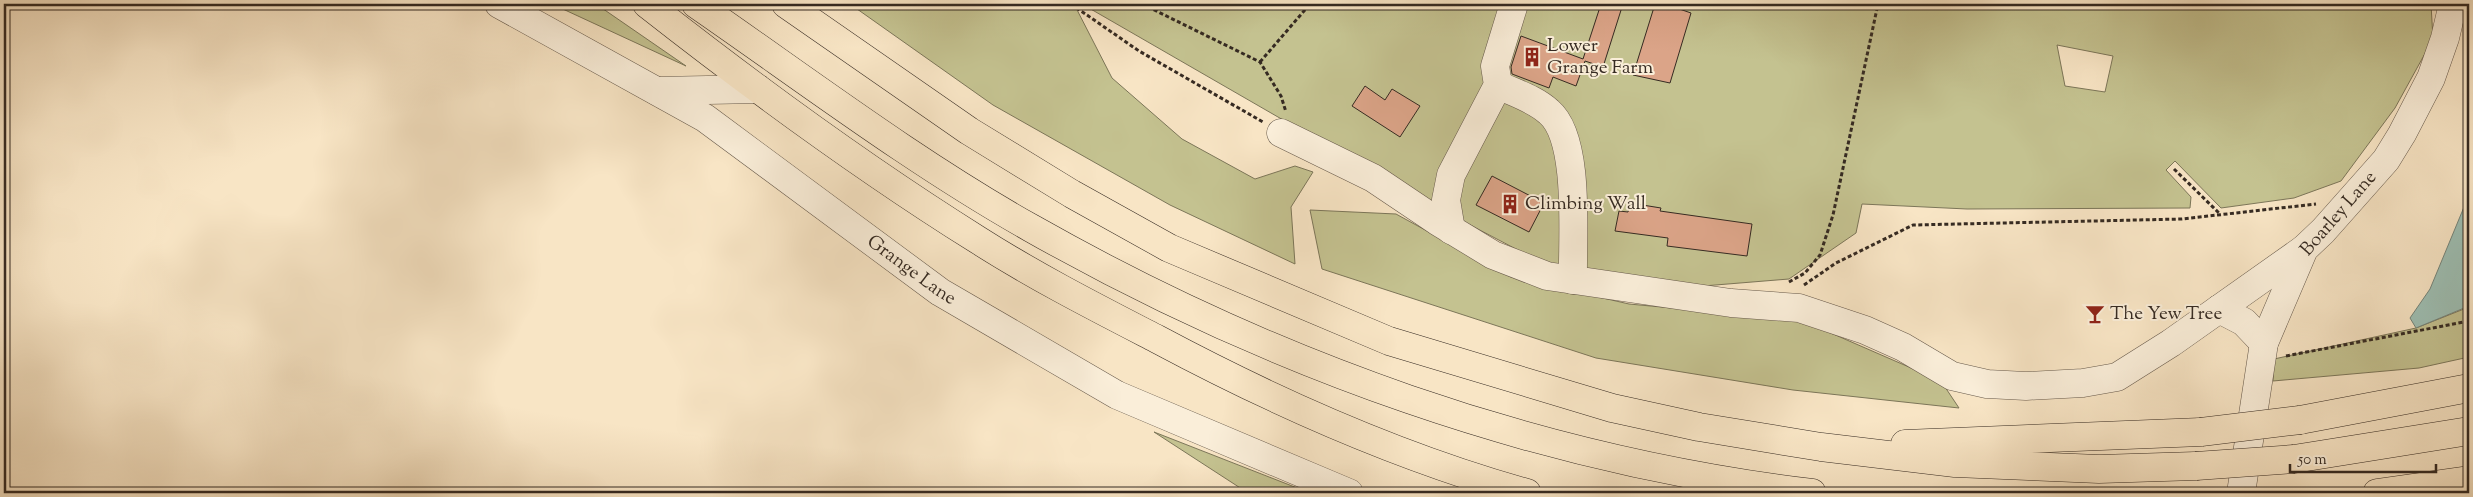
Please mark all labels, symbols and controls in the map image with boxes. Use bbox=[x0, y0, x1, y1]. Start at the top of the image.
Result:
place label: Lower Grange Farm bbox=[1547, 33, 1653, 82]
building icon: Lower Grange Farm bbox=[1521, 46, 1543, 68]
street label: Boarley Lane bbox=[2294, 165, 2384, 263]
place label: Climbing Wall bbox=[1525, 191, 1646, 218]
building icon: Climbing Wall bbox=[1499, 193, 1521, 215]
street label: Grange Lane bbox=[861, 229, 961, 312]
place label: The Yew Tree bbox=[2110, 301, 2222, 328]
bar icon: The Yew Tree bbox=[2084, 303, 2106, 325]
scale bar bbox=[2290, 442, 2437, 474]
text: 50 m bbox=[2297, 450, 2327, 471]

